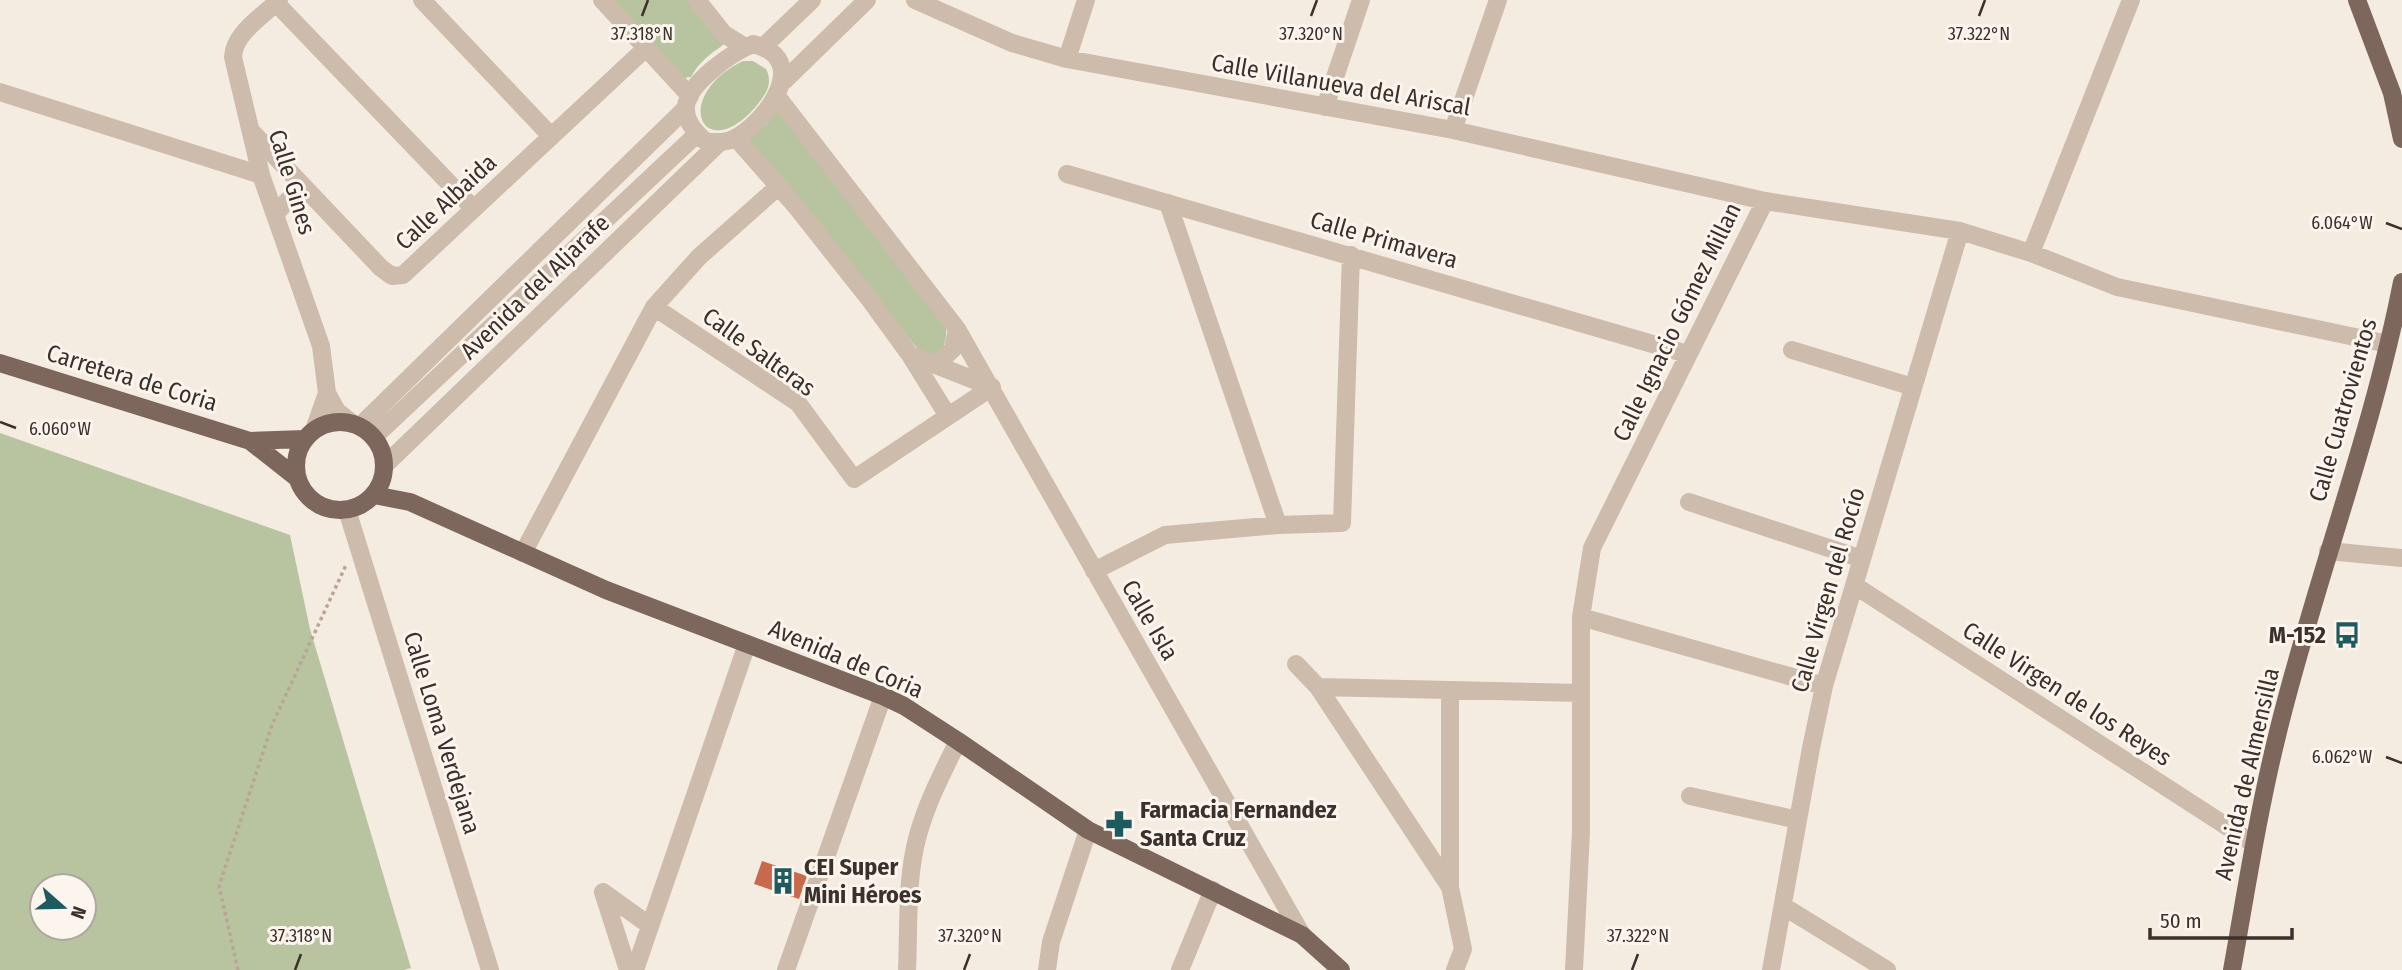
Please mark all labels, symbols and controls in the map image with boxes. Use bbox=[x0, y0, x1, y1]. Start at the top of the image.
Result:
text: 37.318°N bbox=[611, 23, 673, 45]
text: 37.320°N bbox=[1279, 23, 1343, 45]
text: 37.322°N bbox=[1948, 23, 2010, 45]
street label: Calle Villanueva del Ariscal bbox=[1209, 48, 1473, 122]
street label: Calle Gines bbox=[263, 126, 321, 238]
street label: Calle Albaida bbox=[390, 148, 502, 256]
street label: Calle Ignacio Gómez Millan bbox=[1607, 198, 1747, 446]
street label: Calle Primavera bbox=[1307, 206, 1461, 274]
street label: Avenida del Aljarafe bbox=[455, 209, 615, 365]
text: 6.064°W bbox=[2311, 212, 2373, 234]
street label: Calle Salteras bbox=[697, 302, 821, 402]
street label: Calle Cuatrovientos bbox=[2303, 315, 2383, 505]
street label: Carretera de Coria bbox=[43, 339, 221, 417]
text: 6.060°W bbox=[29, 418, 92, 440]
street label: Calle Virgen del Rocío bbox=[1785, 484, 1871, 696]
street label: Calle Isla bbox=[1116, 575, 1184, 665]
street label: Avenida de Coria bbox=[765, 614, 927, 704]
street label: Calle Virgen de los Reyes bbox=[1957, 616, 2177, 772]
bus stop icon: M-152 bbox=[2332, 620, 2362, 650]
place label: M-152 bbox=[2269, 621, 2326, 649]
street label: Calle Loma Verdejana bbox=[398, 628, 486, 838]
street label: Avenida de Almensilla bbox=[2209, 665, 2285, 883]
text: 6.062°W bbox=[2312, 746, 2373, 768]
place label: Farmacia Fernandez Santa Cruz bbox=[1140, 796, 1337, 852]
pharmacy icon: Farmacia Fernandez Santa Cruz bbox=[1104, 809, 1134, 839]
place label: CEI Super Mini Héroes bbox=[804, 853, 922, 909]
building icon: CEI Super Mini Héroes bbox=[768, 866, 798, 896]
north arrow bbox=[28, 872, 98, 942]
scale bar bbox=[2150, 897, 2292, 941]
text: N bbox=[66, 903, 91, 922]
text: 50 m bbox=[2160, 908, 2202, 934]
text: 37.318°N bbox=[270, 925, 332, 947]
text: 37.320°N bbox=[938, 925, 1002, 947]
text: 37.322°N bbox=[1607, 925, 1669, 947]

